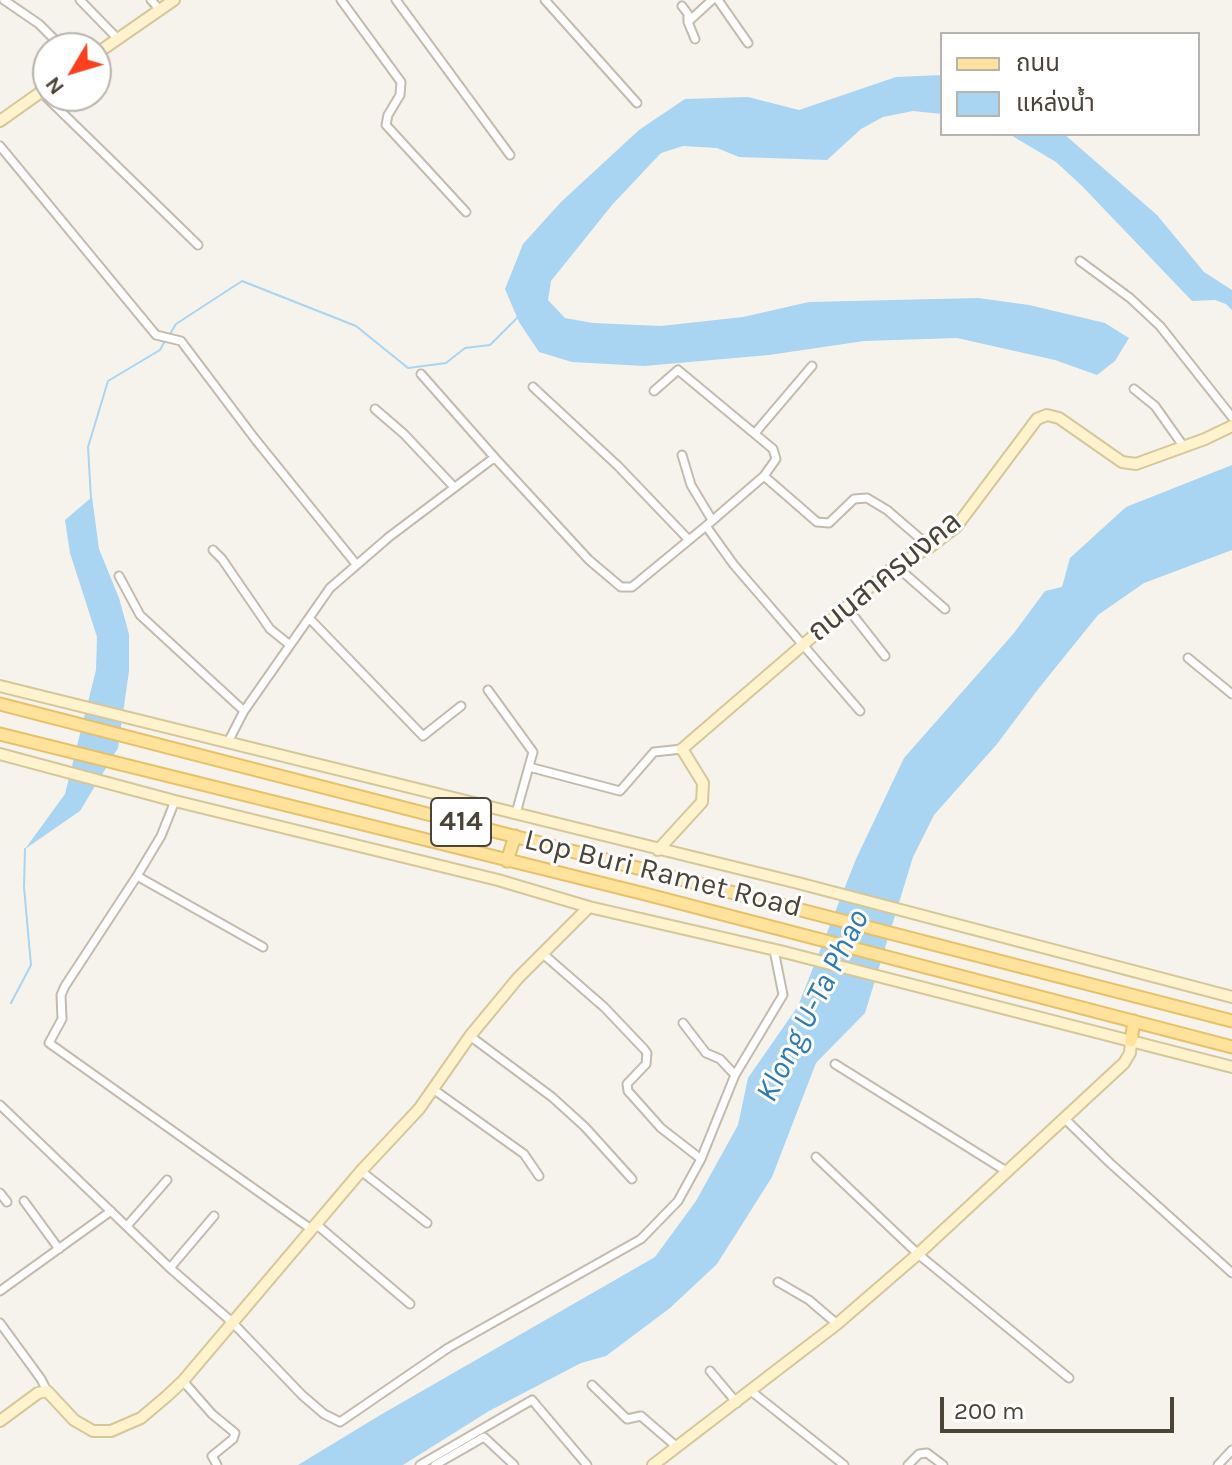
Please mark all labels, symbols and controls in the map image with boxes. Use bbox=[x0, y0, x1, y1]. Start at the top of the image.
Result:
north arrow bbox=[32, 32, 112, 112]
legend bbox=[940, 32, 1200, 136]
text: ถนน bbox=[1016, 49, 1060, 77]
text: N bbox=[40, 71, 70, 100]
text: แหล่งน้ำ bbox=[1016, 89, 1095, 117]
street label: ถนนสาครมงคล bbox=[801, 504, 969, 650]
road number: 414 bbox=[431, 798, 491, 846]
street label: Lop Buri Ramet Road bbox=[521, 822, 805, 926]
water label: Klong U-Ta Phao bbox=[748, 903, 878, 1109]
scale bar bbox=[944, 1381, 1178, 1431]
text: 200 m bbox=[954, 1397, 1025, 1425]

